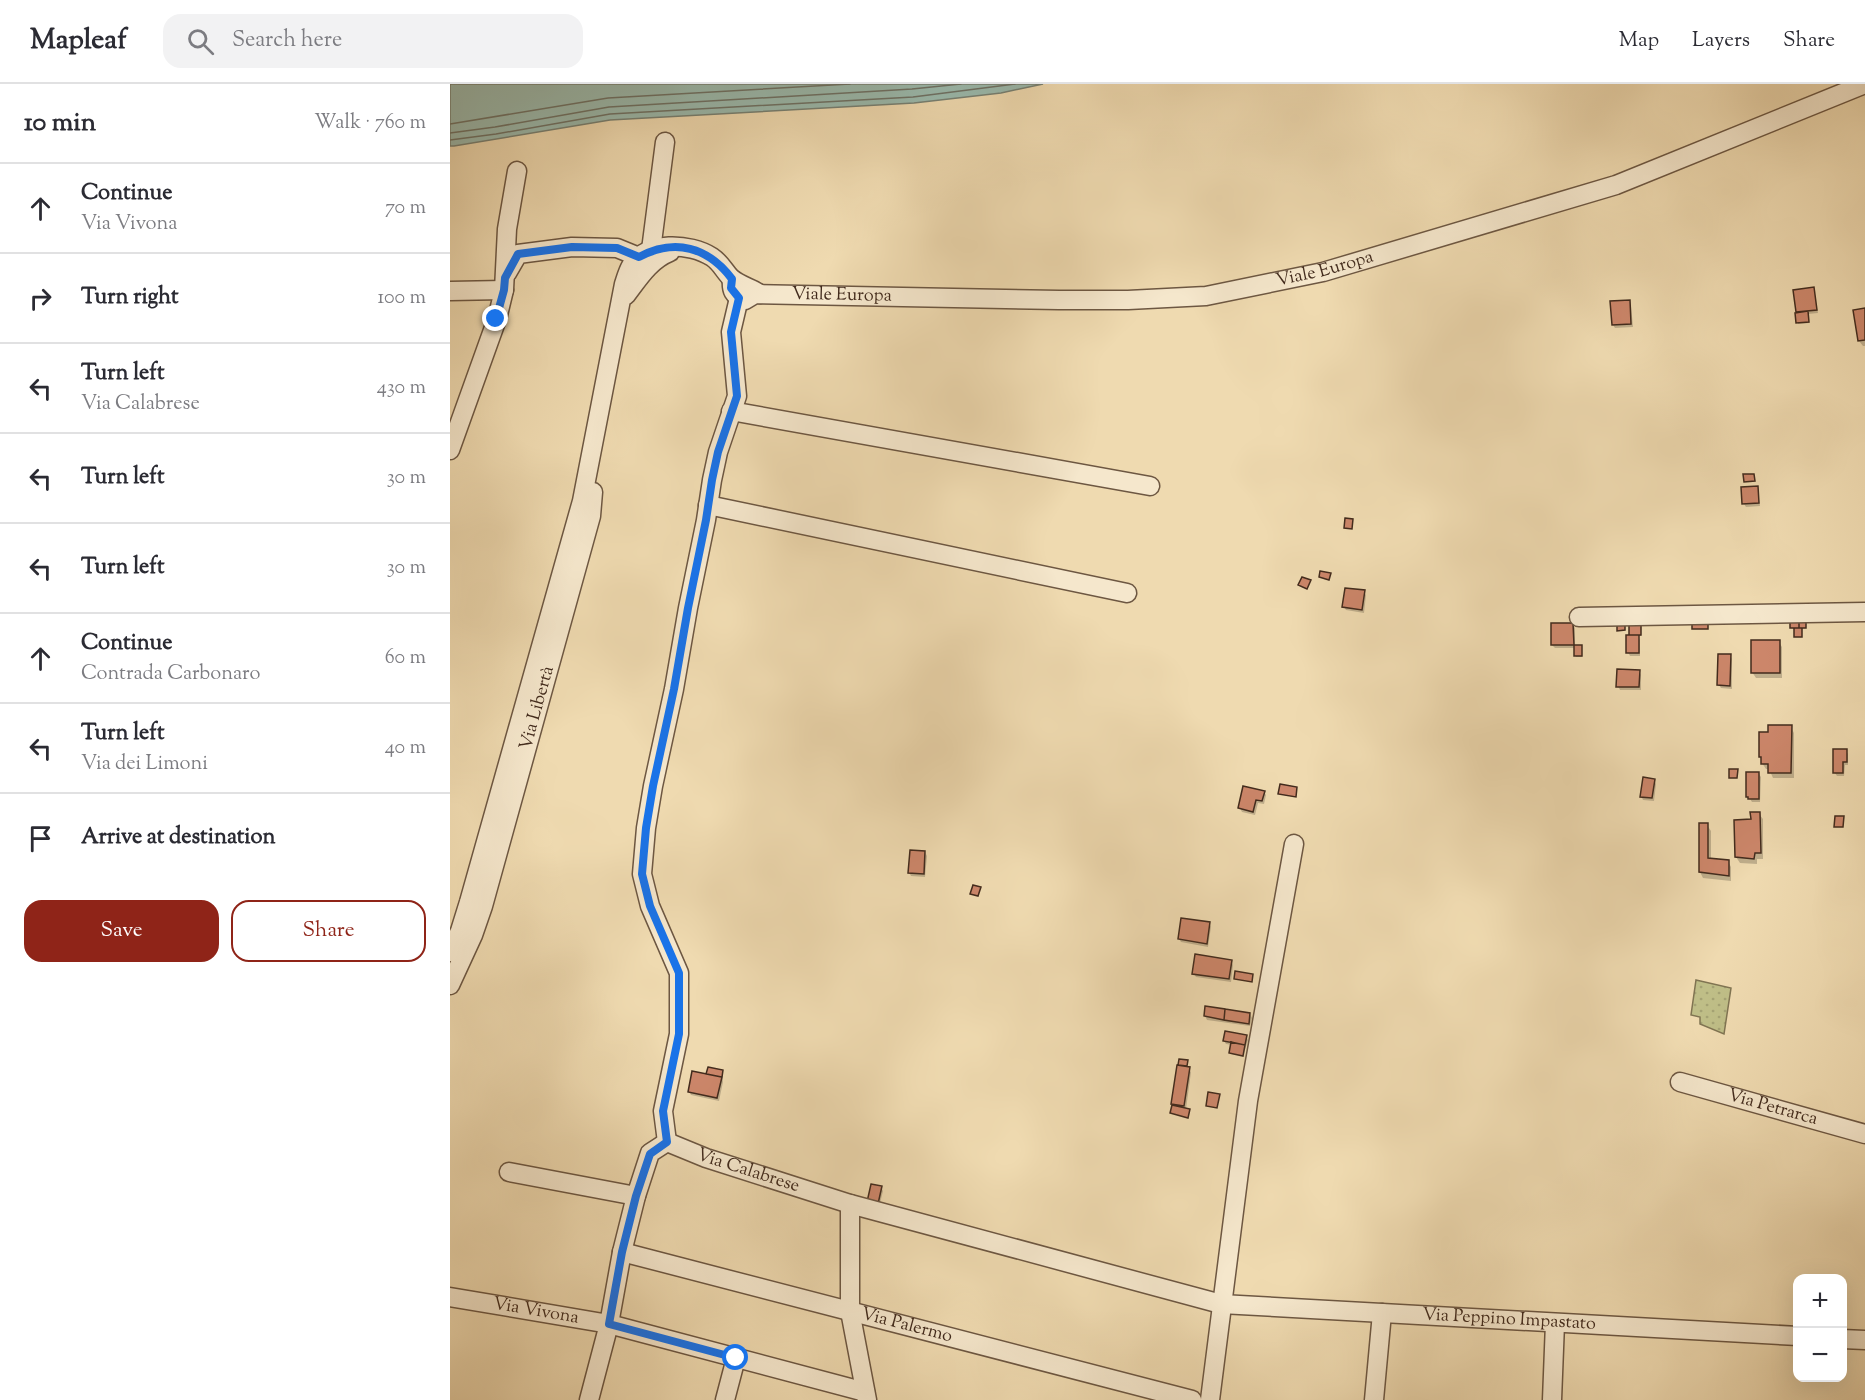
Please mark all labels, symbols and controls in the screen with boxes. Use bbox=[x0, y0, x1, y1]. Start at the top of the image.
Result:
search box bbox=[163, 14, 583, 68]
text: Mapleaf bbox=[30, 21, 127, 61]
icon: search bbox=[184, 25, 217, 58]
text: Search here bbox=[232, 25, 342, 57]
text: Map bbox=[1619, 26, 1659, 56]
text: Layers bbox=[1692, 26, 1750, 56]
text: Share bbox=[1783, 26, 1835, 56]
text: 10 min bbox=[24, 105, 96, 142]
text: Walk · 760 m bbox=[314, 109, 426, 138]
text: Continue bbox=[81, 178, 172, 210]
icon: ahead bbox=[24, 192, 57, 225]
text: 70 m bbox=[385, 194, 426, 223]
text: Via Vivona bbox=[81, 210, 178, 239]
street label: Viale Europa bbox=[1274, 245, 1377, 294]
icon: right bbox=[24, 282, 57, 315]
text: Turn right bbox=[81, 282, 178, 314]
street label: Viale Europa bbox=[792, 282, 892, 310]
text: 100 m bbox=[377, 284, 426, 313]
route end bbox=[482, 305, 508, 331]
text: Turn left bbox=[81, 358, 164, 390]
icon: left bbox=[24, 372, 57, 405]
text: 430 m bbox=[377, 374, 426, 403]
text: Via Calabrese bbox=[81, 390, 200, 419]
icon: left bbox=[24, 462, 57, 495]
text: Turn left bbox=[81, 462, 164, 494]
text: 30 m bbox=[387, 464, 426, 493]
icon: left bbox=[24, 552, 57, 585]
text: Turn left bbox=[81, 552, 164, 584]
text: 30 m bbox=[387, 554, 426, 583]
text: Continue bbox=[81, 628, 172, 660]
icon: ahead bbox=[24, 642, 57, 675]
text: 60 m bbox=[385, 644, 426, 673]
text: Contrada Carbonaro bbox=[81, 660, 260, 689]
street label: Via Libertà bbox=[514, 663, 562, 753]
text: Turn left bbox=[81, 718, 164, 750]
icon: left bbox=[24, 732, 57, 765]
text: 40 m bbox=[385, 734, 426, 763]
text: Via dei Limoni bbox=[81, 750, 208, 779]
icon: arrive bbox=[24, 822, 57, 855]
text: Arrive at destination bbox=[81, 822, 276, 854]
button: Save bbox=[24, 900, 219, 962]
button: Share bbox=[231, 900, 426, 962]
street label: Via Petrarca bbox=[1724, 1083, 1821, 1133]
street label: Via Calabrese bbox=[692, 1142, 803, 1200]
map controls bbox=[1793, 1274, 1847, 1382]
button: + bbox=[1793, 1274, 1847, 1328]
street label: Via Vivona bbox=[491, 1291, 581, 1332]
street label: Via Palermo bbox=[858, 1302, 955, 1350]
street label: Via Peppino Impastato bbox=[1422, 1302, 1597, 1338]
button: − bbox=[1793, 1328, 1847, 1382]
route start bbox=[722, 1344, 748, 1370]

